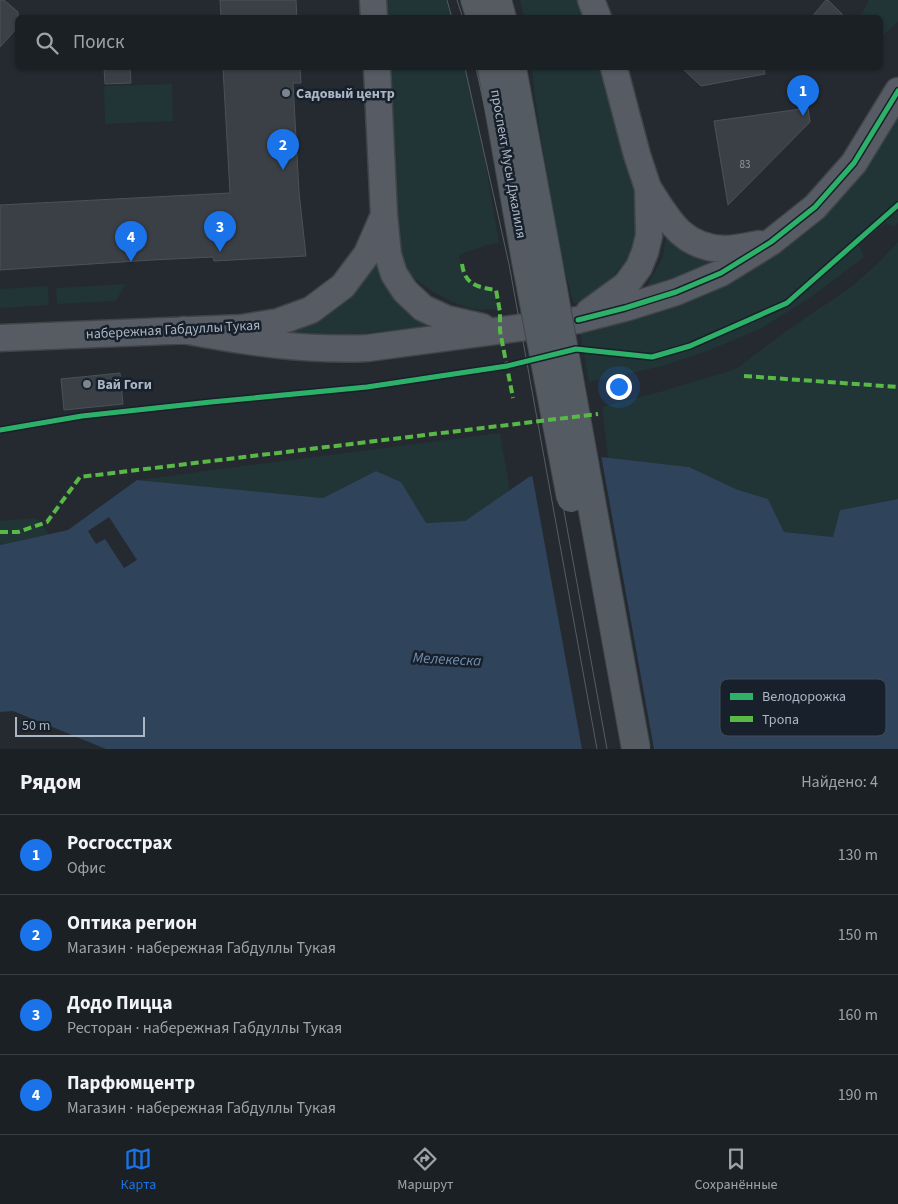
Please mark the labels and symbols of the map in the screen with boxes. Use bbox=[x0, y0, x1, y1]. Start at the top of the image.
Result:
pin: 1 bbox=[787, 75, 819, 116]
place label: Садовый центр bbox=[296, 84, 395, 104]
marker: Садовый центр bbox=[280, 87, 292, 99]
street label: проспект Мусы Джалиля bbox=[485, 88, 531, 240]
pin: 2 bbox=[267, 129, 299, 170]
house number: 83 bbox=[740, 157, 750, 172]
pin: 3 bbox=[204, 211, 236, 252]
pin: 4 bbox=[115, 221, 147, 262]
street label: набережная Габдуллы Тукая bbox=[85, 315, 261, 345]
your location bbox=[606, 374, 632, 400]
place label: Вай Гоги bbox=[97, 375, 152, 395]
marker: Вай Гоги bbox=[81, 378, 93, 390]
water label: Мелекеска bbox=[412, 647, 482, 672]
legend bbox=[720, 679, 886, 736]
text: Велодорожка bbox=[762, 687, 846, 707]
text: Тропа bbox=[762, 710, 799, 730]
scale bar bbox=[15, 714, 145, 737]

